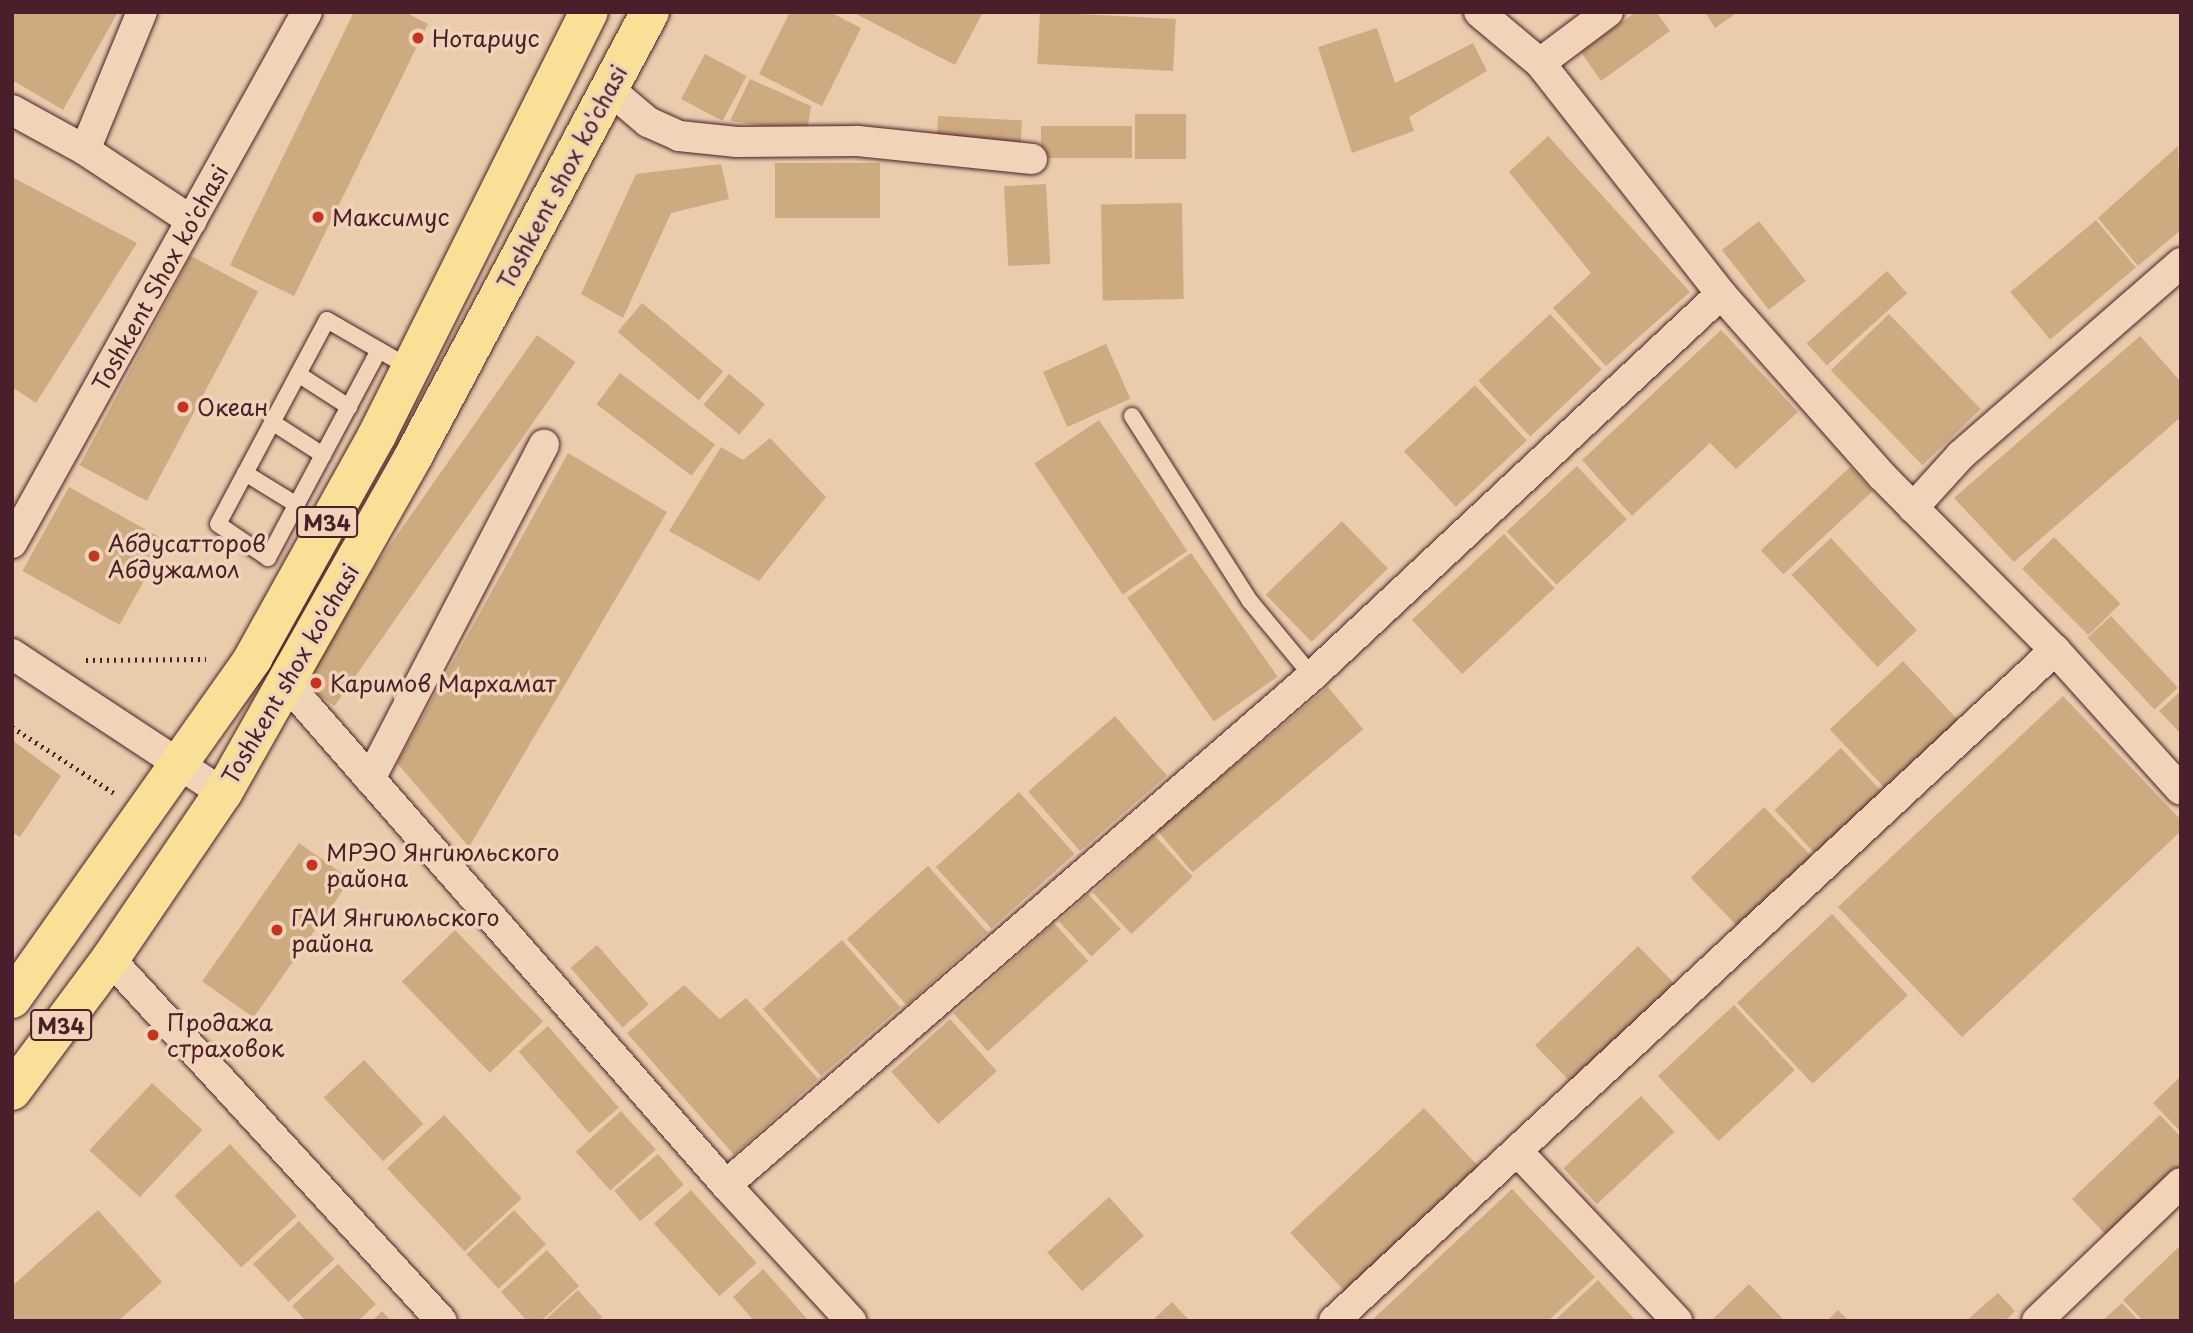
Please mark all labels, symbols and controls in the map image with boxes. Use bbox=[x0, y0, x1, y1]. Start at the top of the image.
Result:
place label: Нотариус bbox=[432, 24, 540, 52]
marker: Нотариус bbox=[410, 30, 426, 46]
street label: Toshkent shox ko'chasi bbox=[491, 60, 633, 294]
street label: Toshkent Shox ko'chasi bbox=[86, 160, 234, 396]
place label: Максимус bbox=[332, 203, 449, 231]
marker: Максимус bbox=[310, 209, 326, 225]
place label: Океан bbox=[197, 393, 268, 421]
marker: Океан bbox=[175, 399, 191, 415]
road number: M34 bbox=[296, 504, 358, 540]
place label: Абдусатторов Абдужамол bbox=[108, 529, 266, 583]
marker: Абдусатторов Абдужамол bbox=[86, 548, 102, 564]
street label: Toshkent shox ko'chasi bbox=[215, 559, 365, 789]
place label: Каримов Мархамат bbox=[330, 669, 557, 697]
marker: Каримов Мархамат bbox=[308, 675, 324, 691]
place label: МРЭО Янгиюльского района bbox=[326, 838, 559, 892]
marker: МРЭО Янгиюльского района bbox=[304, 857, 320, 873]
place label: ГАИ Янгиюльского района bbox=[291, 903, 500, 957]
marker: ГАИ Янгиюльского района bbox=[269, 922, 285, 938]
road number: M34 bbox=[29, 1007, 92, 1042]
place label: Продажа страховок bbox=[167, 1008, 284, 1062]
marker: Продажа страховок bbox=[145, 1027, 161, 1043]

